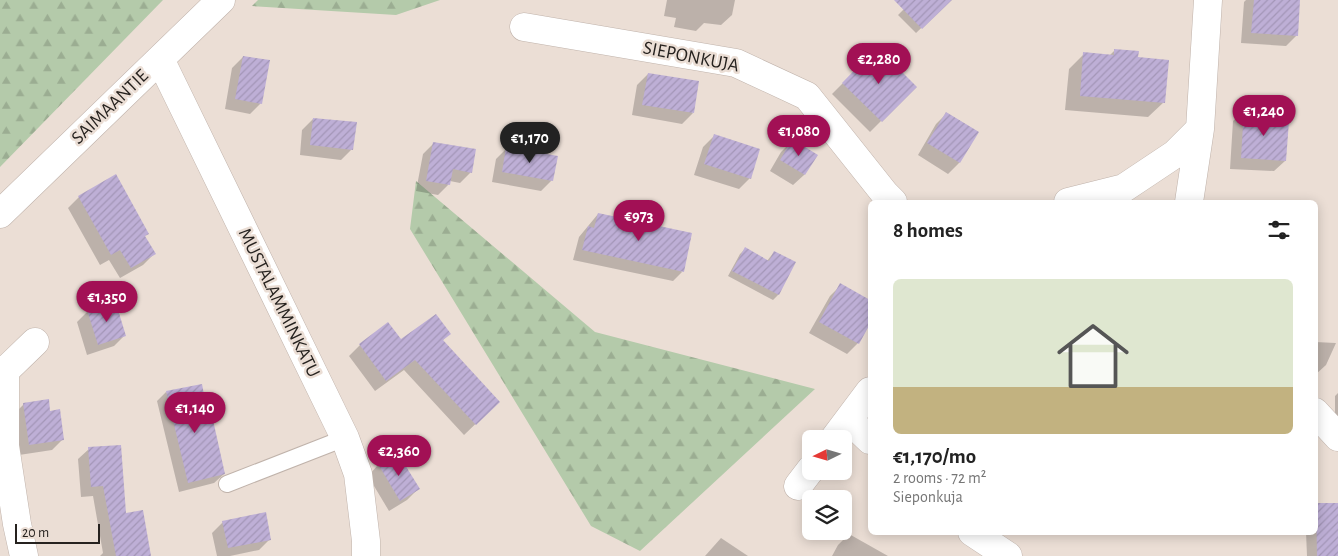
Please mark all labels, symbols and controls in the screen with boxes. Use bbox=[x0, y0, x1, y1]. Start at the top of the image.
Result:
street label: SIEPONKUJA bbox=[641, 38, 741, 76]
pin: €2,280 bbox=[838, 42, 920, 85]
text: €2,280 bbox=[858, 51, 900, 67]
street label: SAIMAANTIE bbox=[68, 66, 152, 148]
pin: €1,240 bbox=[1223, 94, 1305, 137]
text: €1,240 bbox=[1244, 103, 1284, 119]
pin: €1,080 bbox=[758, 114, 840, 157]
pin: €1,170 bbox=[489, 121, 571, 164]
text: €1,080 bbox=[778, 123, 820, 139]
text: €1,170 bbox=[511, 130, 549, 146]
pin: €973 bbox=[609, 200, 669, 242]
text: €973 bbox=[624, 208, 654, 224]
icon: filters bbox=[1265, 216, 1293, 244]
text: 8 homes bbox=[893, 220, 963, 241]
street label: MUSTALAMMINKATU bbox=[235, 225, 323, 381]
pin: €1,350 bbox=[66, 280, 148, 323]
text: €1,350 bbox=[87, 289, 127, 305]
icon: home bbox=[1048, 311, 1138, 401]
pin: €1,140 bbox=[154, 392, 236, 434]
text: €1,140 bbox=[175, 400, 215, 416]
north arrow bbox=[802, 430, 852, 480]
map controls bbox=[802, 430, 852, 540]
pin: €2,360 bbox=[358, 434, 440, 477]
text: €2,360 bbox=[378, 443, 420, 459]
text: €1,170/mo bbox=[893, 446, 976, 467]
text: 2 rooms · 72 m² bbox=[893, 470, 986, 486]
text: Sieponkuja bbox=[893, 489, 963, 505]
button: layers bbox=[802, 490, 852, 540]
scale bar bbox=[15, 521, 100, 544]
text: 20 m bbox=[22, 526, 49, 540]

